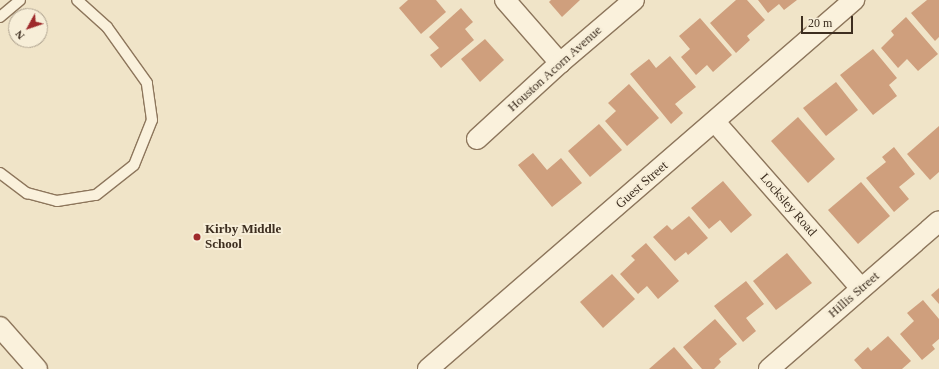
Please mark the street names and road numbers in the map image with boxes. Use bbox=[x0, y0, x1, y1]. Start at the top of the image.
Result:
street label: Houston Acorn Avenue bbox=[504, 22, 606, 116]
street label: Guest Street bbox=[613, 158, 671, 212]
street label: Locksley Road bbox=[756, 170, 820, 240]
street label: Hillis Street bbox=[825, 269, 883, 321]

